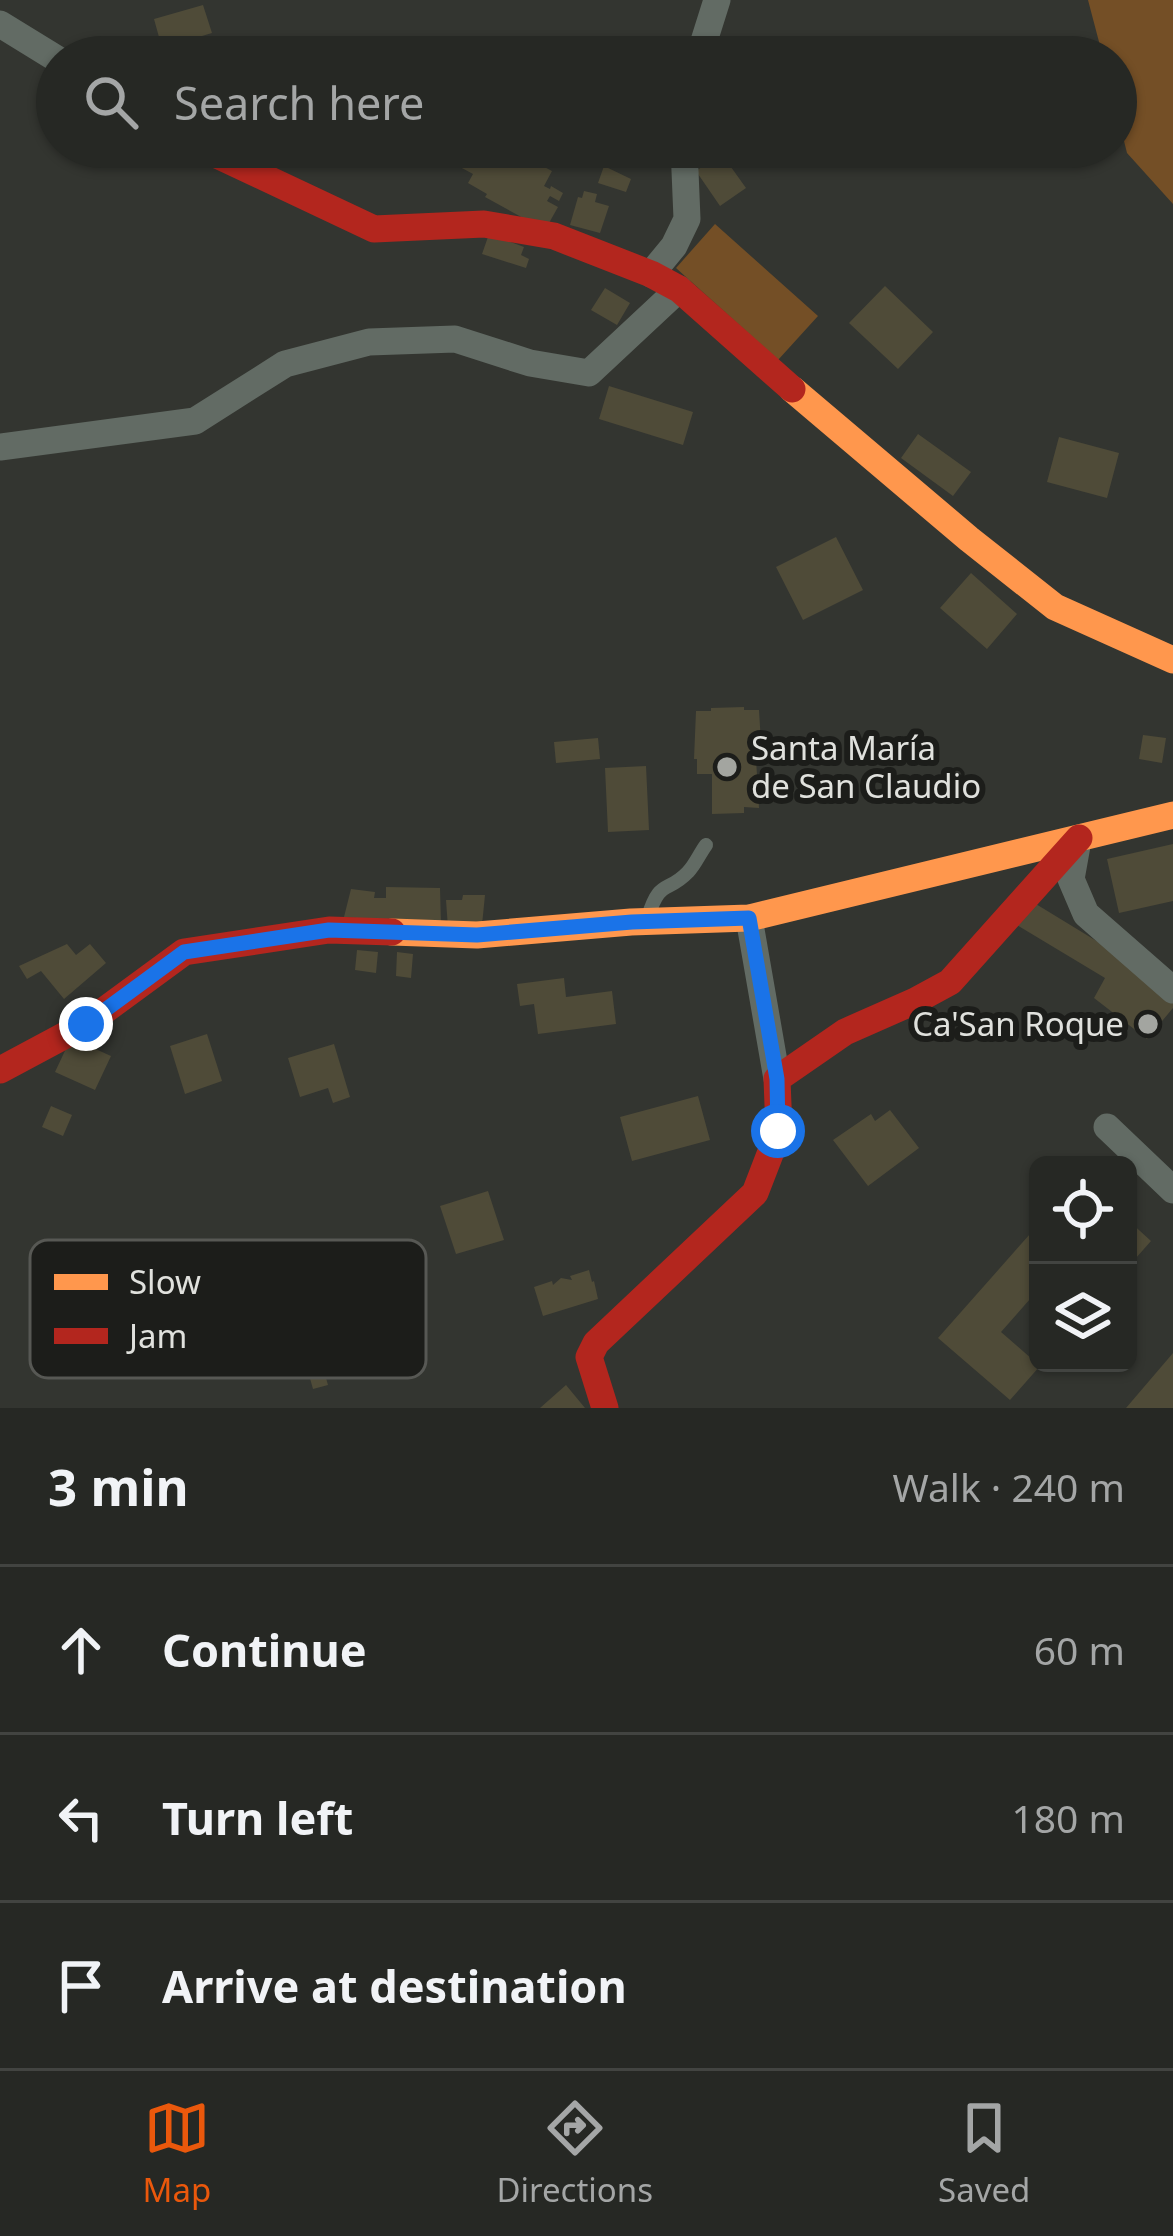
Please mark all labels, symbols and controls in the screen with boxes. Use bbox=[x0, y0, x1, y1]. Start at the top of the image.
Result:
search box bbox=[36, 36, 1137, 168]
icon: search bbox=[78, 69, 144, 135]
text: Search here bbox=[174, 72, 424, 133]
place label: Santa María de San Claudio bbox=[751, 725, 981, 808]
marker: Santa María de San Claudio bbox=[714, 754, 740, 780]
route end bbox=[59, 997, 113, 1051]
place label: Ca'San Roque bbox=[912, 1001, 1124, 1046]
marker: Ca'San Roque bbox=[1135, 1011, 1161, 1037]
route start bbox=[751, 1104, 805, 1158]
map controls bbox=[1029, 1156, 1137, 1372]
button: locate bbox=[1029, 1156, 1137, 1264]
legend bbox=[30, 1240, 426, 1378]
text: Slow bbox=[129, 1259, 201, 1304]
button: layers bbox=[1029, 1264, 1137, 1372]
text: Jam bbox=[126, 1313, 187, 1358]
text: 3 min bbox=[48, 1451, 189, 1521]
text: Walk · 240 m bbox=[892, 1460, 1125, 1513]
icon: ahead bbox=[48, 1617, 114, 1683]
text: Continue bbox=[162, 1619, 367, 1680]
text: 60 m bbox=[1034, 1623, 1125, 1676]
icon: left bbox=[48, 1785, 114, 1851]
text: Turn left bbox=[162, 1787, 353, 1848]
text: 180 m bbox=[1011, 1791, 1125, 1844]
icon: arrive bbox=[48, 1953, 114, 2019]
text: Arrive at destination bbox=[162, 1955, 627, 2016]
tab: Map bbox=[143, 2095, 211, 2212]
tab: Directions bbox=[496, 2095, 653, 2212]
tab: Saved bbox=[938, 2095, 1030, 2212]

